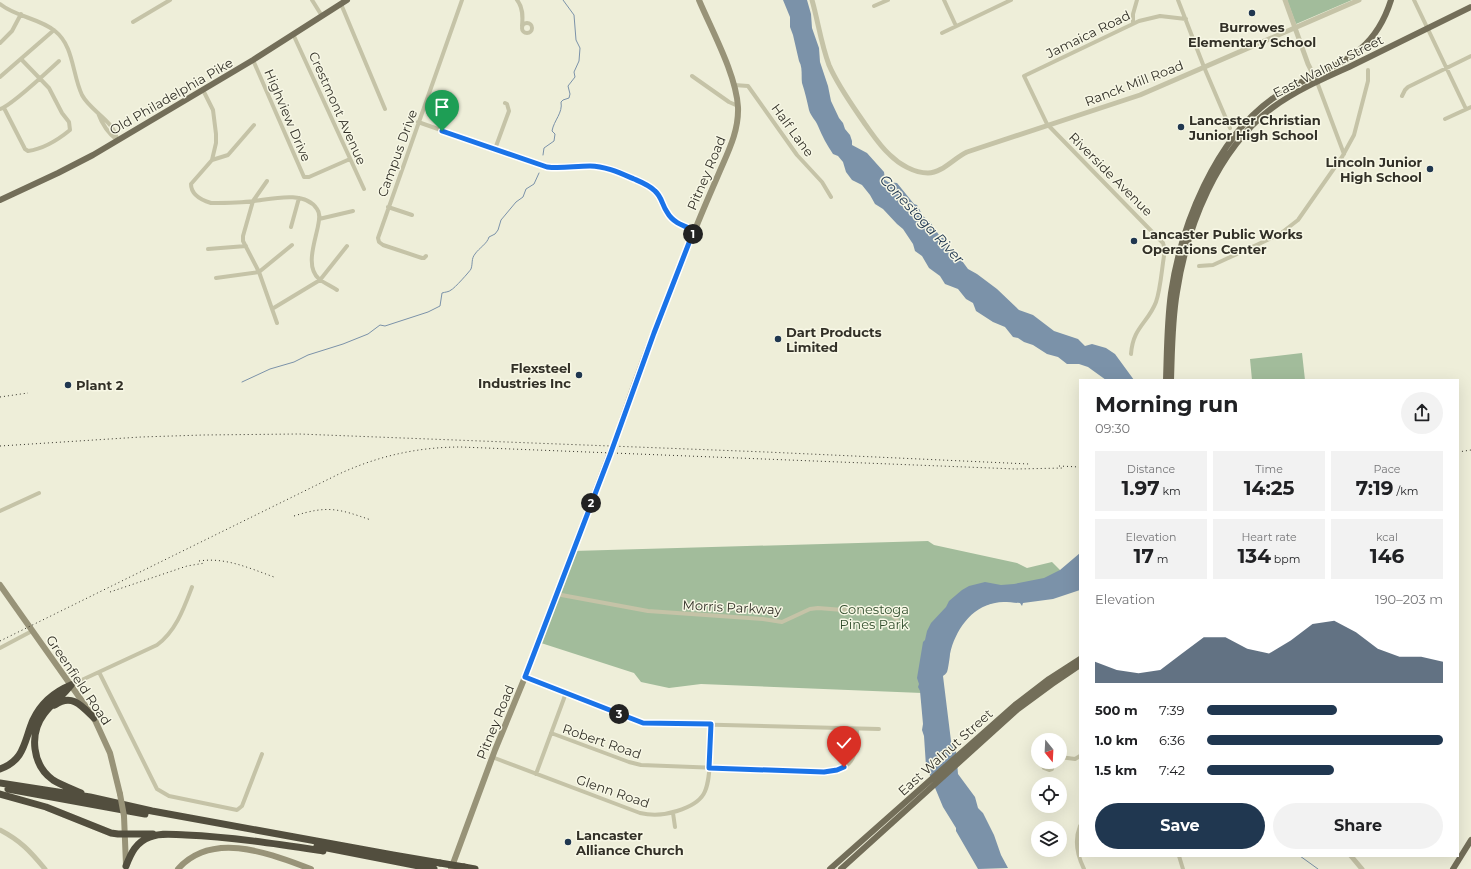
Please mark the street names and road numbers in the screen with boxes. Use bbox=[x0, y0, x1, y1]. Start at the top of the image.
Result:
street label: Jamaica Road bbox=[1042, 7, 1133, 62]
street label: East Walnut Street bbox=[1270, 31, 1386, 101]
street label: Crestmont Avenue bbox=[306, 49, 370, 167]
street label: Old Philadelphia Pike bbox=[106, 54, 236, 138]
street label: Ranck Mill Road bbox=[1082, 57, 1186, 109]
street label: Highview Drive bbox=[261, 66, 315, 164]
street label: Half Lane bbox=[768, 100, 818, 160]
street label: Campus Drive bbox=[374, 107, 420, 199]
street label: Riverside Avenue bbox=[1066, 129, 1156, 219]
street label: Pitney Road bbox=[683, 134, 729, 212]
street label: Morris Parkway bbox=[682, 596, 783, 618]
street label: Greenfield Road bbox=[43, 632, 115, 728]
street label: Pitney Road bbox=[473, 682, 517, 762]
street label: East Walnut Street bbox=[894, 705, 996, 799]
street label: Robert Road bbox=[560, 720, 644, 762]
street label: Glenn Road bbox=[574, 771, 652, 811]

